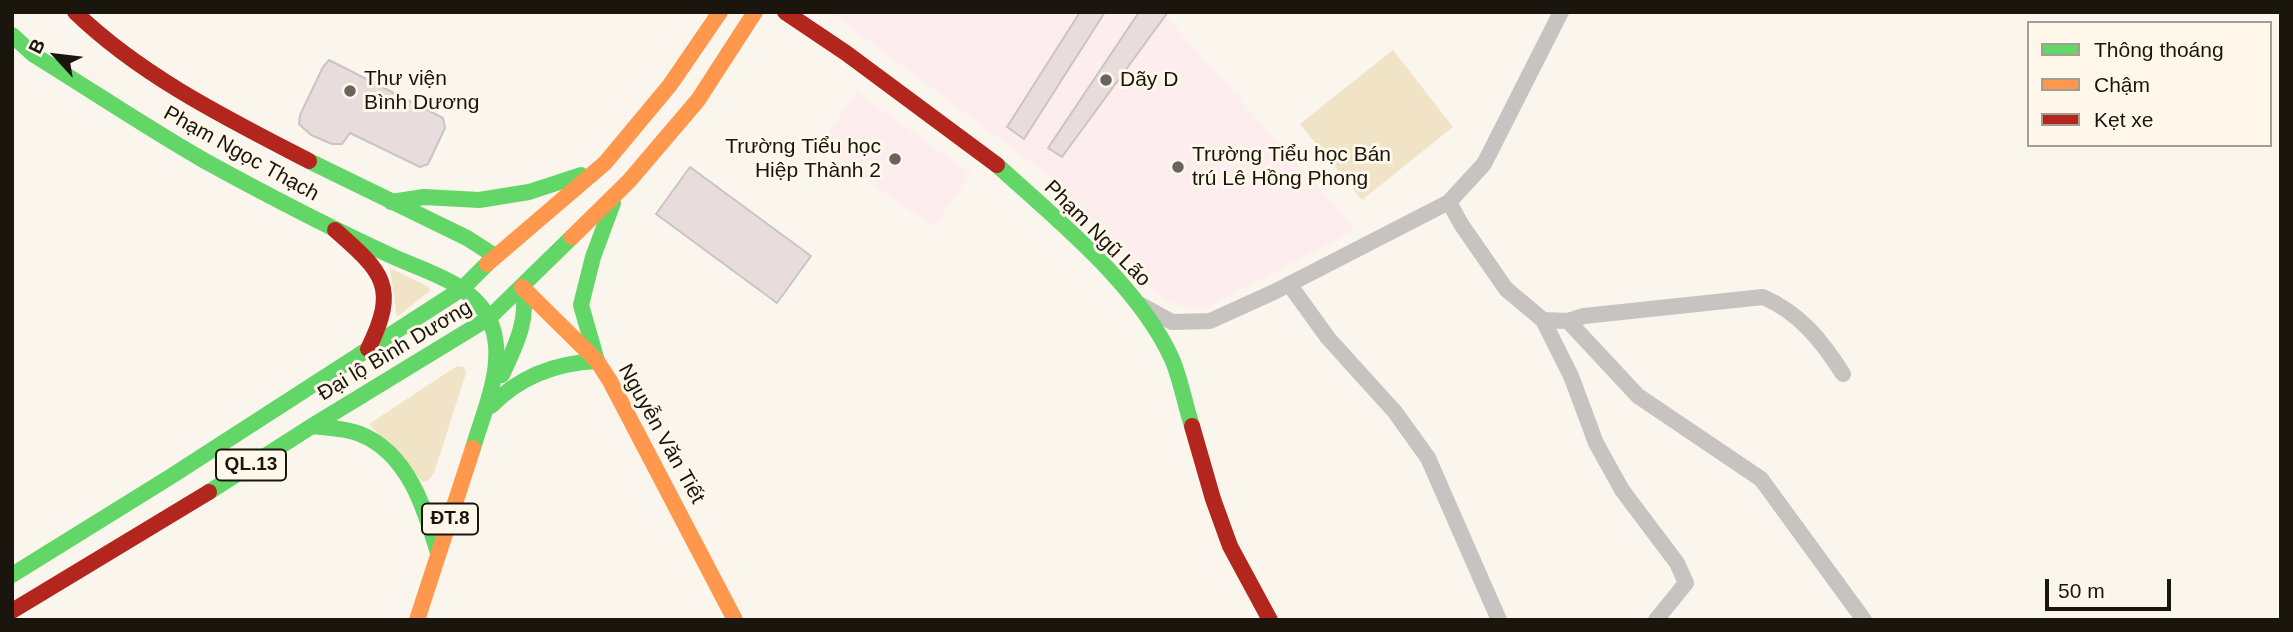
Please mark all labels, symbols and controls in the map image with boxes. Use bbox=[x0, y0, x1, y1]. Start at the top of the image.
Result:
north arrow bbox=[21, 21, 91, 91]
legend bbox=[2027, 21, 2272, 147]
text: B bbox=[24, 35, 49, 57]
text: Thông thoáng bbox=[2094, 38, 2224, 61]
place label: Thư viện Bình Dương bbox=[364, 66, 479, 116]
place label: Dãy D bbox=[1120, 67, 1178, 93]
marker: Dãy D bbox=[1098, 72, 1114, 88]
text: Chậm bbox=[2094, 73, 2150, 96]
marker: Thư viện Bình Dương bbox=[342, 83, 358, 99]
street label: Phạm Ngọc Thạch bbox=[159, 101, 323, 207]
text: Kẹt xe bbox=[2094, 108, 2154, 131]
place label: Trường Tiểu học Hiệp Thành 2 bbox=[725, 134, 881, 184]
place label: Trường Tiểu học Bán trú Lê Hồng Phong bbox=[1192, 142, 1391, 192]
marker: Trường Tiểu học Hiệp Thành 2 bbox=[887, 151, 903, 167]
marker: Trường Tiểu học Bán trú Lê Hồng Phong bbox=[1170, 159, 1186, 175]
street label: Phạm Ngũ Lão bbox=[1039, 176, 1155, 292]
street label: Đại lộ Bình Dương bbox=[314, 295, 476, 407]
street label: Nguyễn Văn Tiết bbox=[612, 360, 710, 508]
road number: QL.13 bbox=[216, 450, 286, 480]
road number: ĐT.8 bbox=[422, 504, 478, 534]
scale bar bbox=[2048, 566, 2174, 610]
text: 50 m bbox=[2058, 579, 2105, 602]

